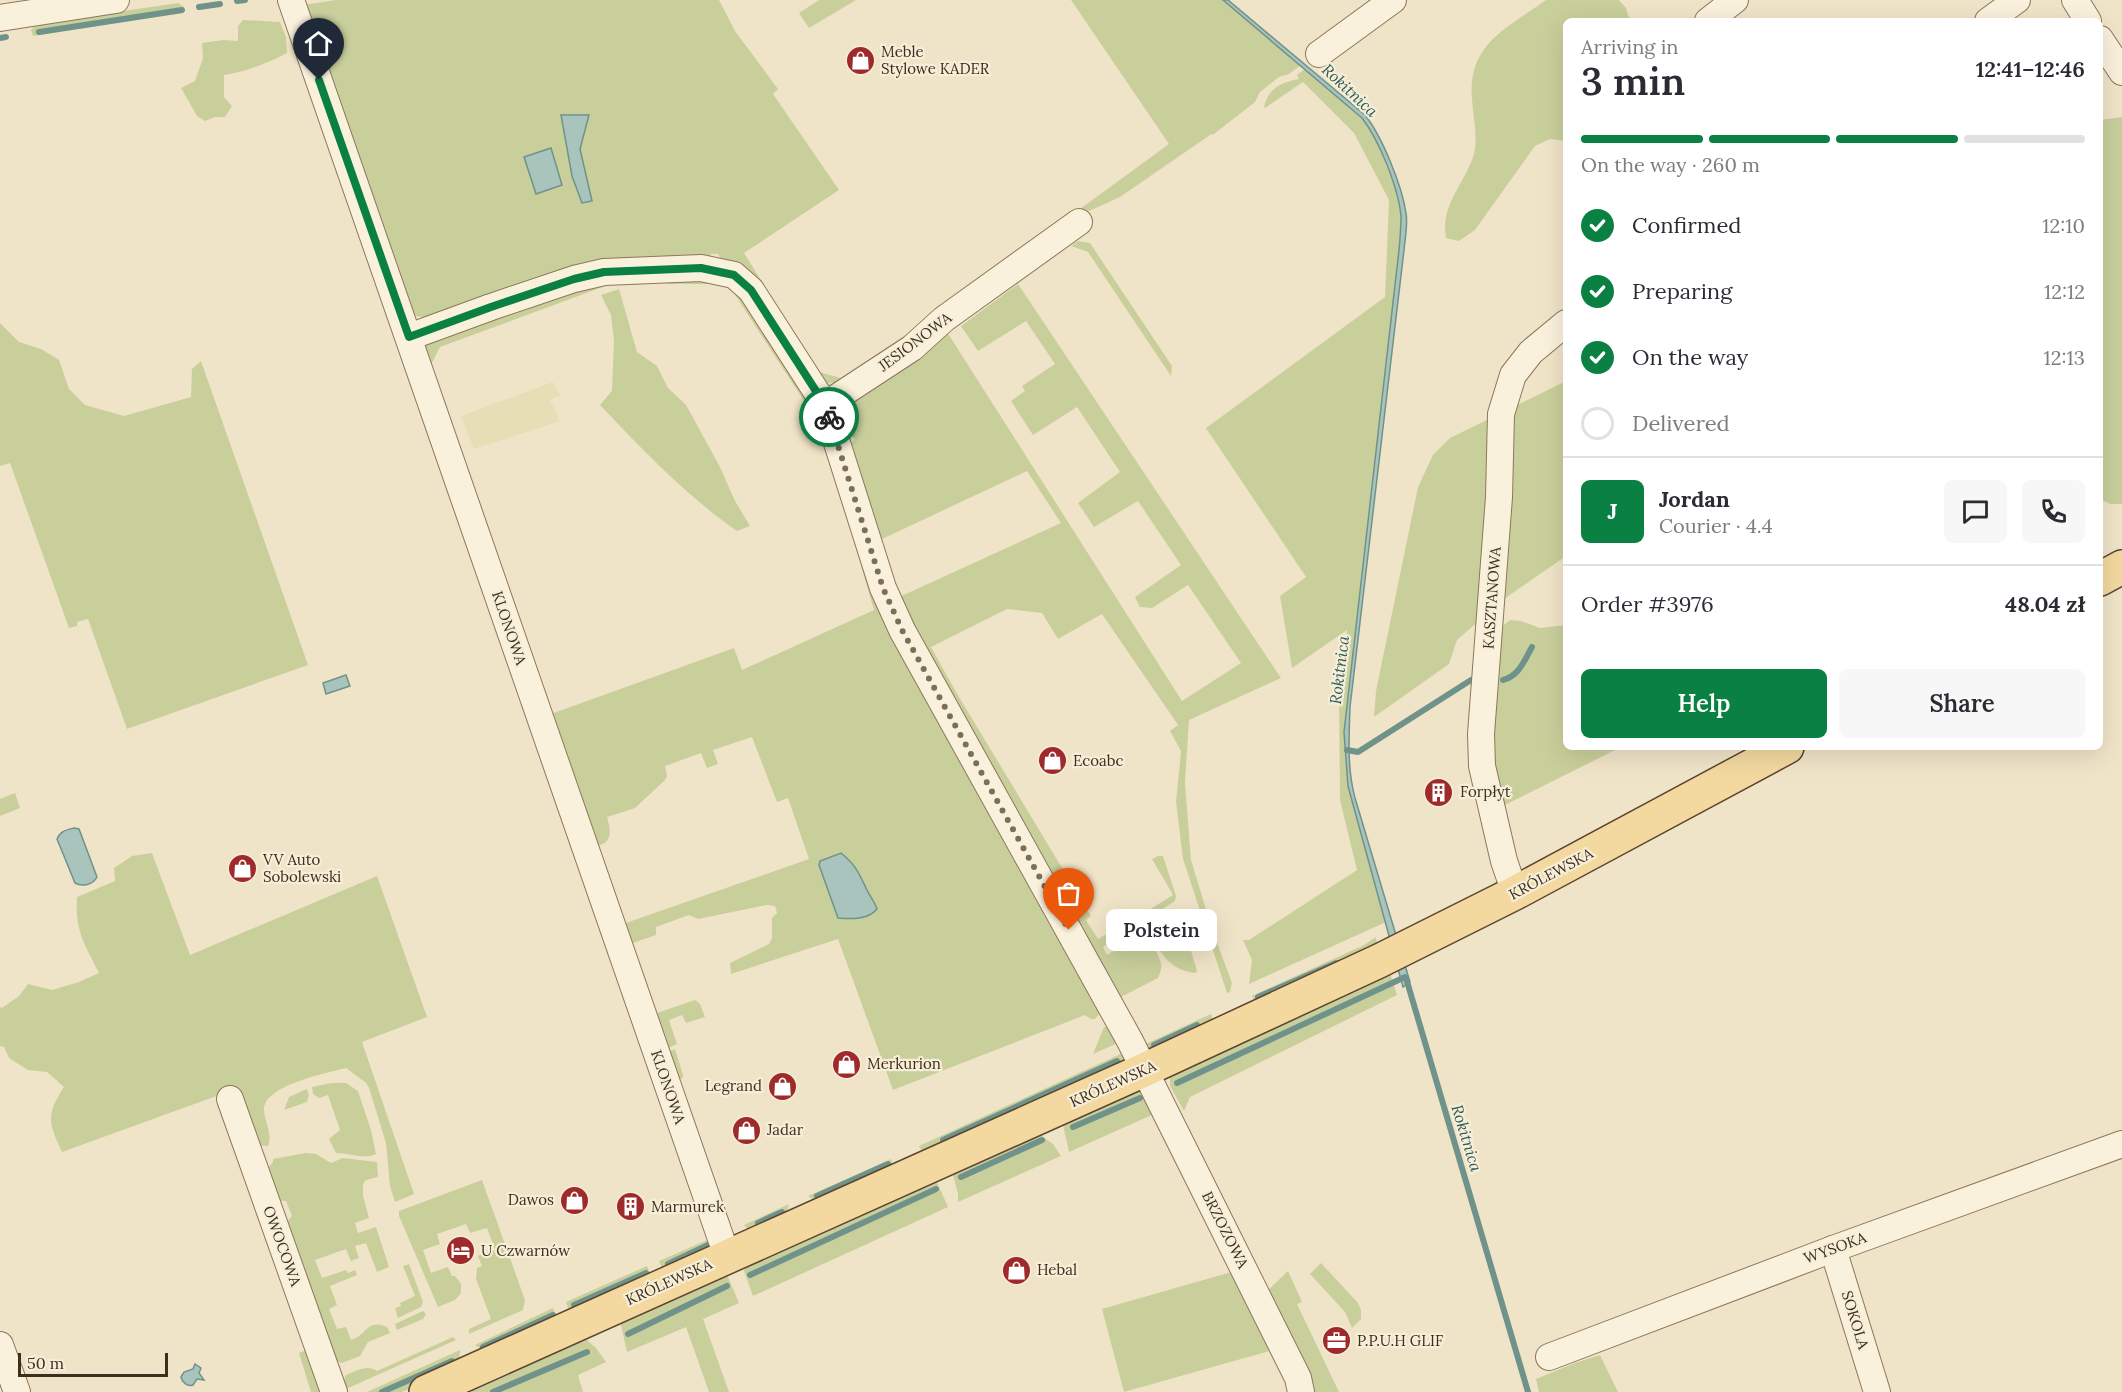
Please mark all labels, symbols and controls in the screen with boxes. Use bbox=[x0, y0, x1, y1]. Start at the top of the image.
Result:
pin bbox=[293, 18, 344, 80]
icon: home bbox=[302, 27, 335, 60]
text: Arriving in bbox=[1581, 34, 1678, 59]
place label: Meble Stylowe KADER bbox=[881, 42, 990, 78]
shop icon: Meble Stylowe KADER bbox=[844, 45, 876, 77]
text: 12:41–12:46 bbox=[1976, 55, 2085, 83]
text: 3 min bbox=[1581, 56, 1685, 106]
water label: Rokitnica bbox=[1318, 59, 1382, 121]
text: On the way · 260 m bbox=[1581, 152, 1760, 177]
icon: check bbox=[1581, 209, 1614, 242]
text: Confirmed bbox=[1632, 211, 1741, 239]
text: 12:10 bbox=[2042, 213, 2085, 238]
icon: check bbox=[1581, 275, 1614, 308]
text: Preparing bbox=[1632, 277, 1732, 305]
text: 12:12 bbox=[2044, 279, 2085, 304]
street label: JESIONOWA bbox=[874, 308, 956, 376]
icon: check bbox=[1581, 341, 1614, 374]
text: On the way bbox=[1632, 343, 1748, 371]
text: 12:13 bbox=[2044, 345, 2085, 370]
courier bbox=[799, 387, 859, 447]
icon: bike bbox=[813, 401, 846, 434]
text: Delivered bbox=[1632, 409, 1730, 437]
button: chat bbox=[1944, 480, 2007, 543]
button: phone bbox=[2022, 480, 2085, 543]
text: Jordan bbox=[1659, 485, 1730, 513]
text: J bbox=[1608, 497, 1617, 525]
text: Courier · 4.4 bbox=[1659, 513, 1773, 538]
street label: KASZTANOWA bbox=[1478, 546, 1505, 650]
street label: KLONOWA bbox=[488, 588, 531, 668]
text: Order #3976 bbox=[1581, 590, 1714, 618]
text: 48.04 zł bbox=[2005, 590, 2085, 618]
water label: Rokitnica bbox=[1325, 634, 1353, 705]
button: Help bbox=[1581, 669, 1827, 738]
button: Share bbox=[1839, 669, 2085, 738]
shop icon: Ecoabc bbox=[1036, 745, 1068, 777]
place label: Ecoabc bbox=[1073, 751, 1123, 770]
building icon: Forpłyt bbox=[1423, 776, 1455, 808]
place label: Forpłyt bbox=[1460, 782, 1511, 801]
street label: KRÓLEWSKA bbox=[1505, 843, 1597, 904]
place label: VV Auto Sobolewski bbox=[262, 850, 341, 886]
shop icon: VV Auto Sobolewski bbox=[226, 853, 258, 885]
pin bbox=[1043, 868, 1094, 930]
icon: bag bbox=[1052, 877, 1085, 910]
callout: Polstein bbox=[1105, 909, 1216, 951]
text: Polstein bbox=[1123, 917, 1200, 942]
street label: KLONOWA bbox=[647, 1047, 690, 1127]
shop icon: Merkurion bbox=[830, 1048, 862, 1080]
place label: Merkurion bbox=[867, 1054, 941, 1073]
street label: KRÓLEWSKA bbox=[1067, 1056, 1159, 1111]
shop icon: Legrand bbox=[767, 1070, 799, 1102]
place label: Legrand bbox=[705, 1076, 762, 1095]
water label: Rokitnica bbox=[1447, 1102, 1487, 1174]
shop icon: Jadar bbox=[730, 1114, 762, 1146]
place label: Jadar bbox=[766, 1120, 804, 1139]
shop icon: Dawos bbox=[559, 1184, 591, 1216]
street label: BRZOZOWA bbox=[1198, 1188, 1253, 1272]
place label: Dawos bbox=[508, 1190, 554, 1209]
building icon: Marmurek bbox=[614, 1191, 646, 1223]
place label: Marmurek bbox=[651, 1197, 724, 1216]
street label: OWOCOWA bbox=[259, 1203, 306, 1289]
street label: WYSOKA bbox=[1801, 1227, 1869, 1268]
hotel icon: U Czwarnów bbox=[444, 1235, 476, 1267]
place label: U Czwarnów bbox=[481, 1241, 570, 1260]
street label: KRÓLEWSKA bbox=[623, 1254, 715, 1309]
shop icon: Hebal bbox=[1000, 1254, 1032, 1286]
place label: Hebal bbox=[1037, 1260, 1077, 1279]
street label: SOKOLA bbox=[1838, 1288, 1874, 1352]
office icon: P.P.U.H GLIF bbox=[1320, 1325, 1352, 1357]
place label: P.P.U.H GLIF bbox=[1357, 1331, 1443, 1350]
scale bar bbox=[18, 1350, 168, 1378]
text: 50 m bbox=[27, 1353, 64, 1373]

